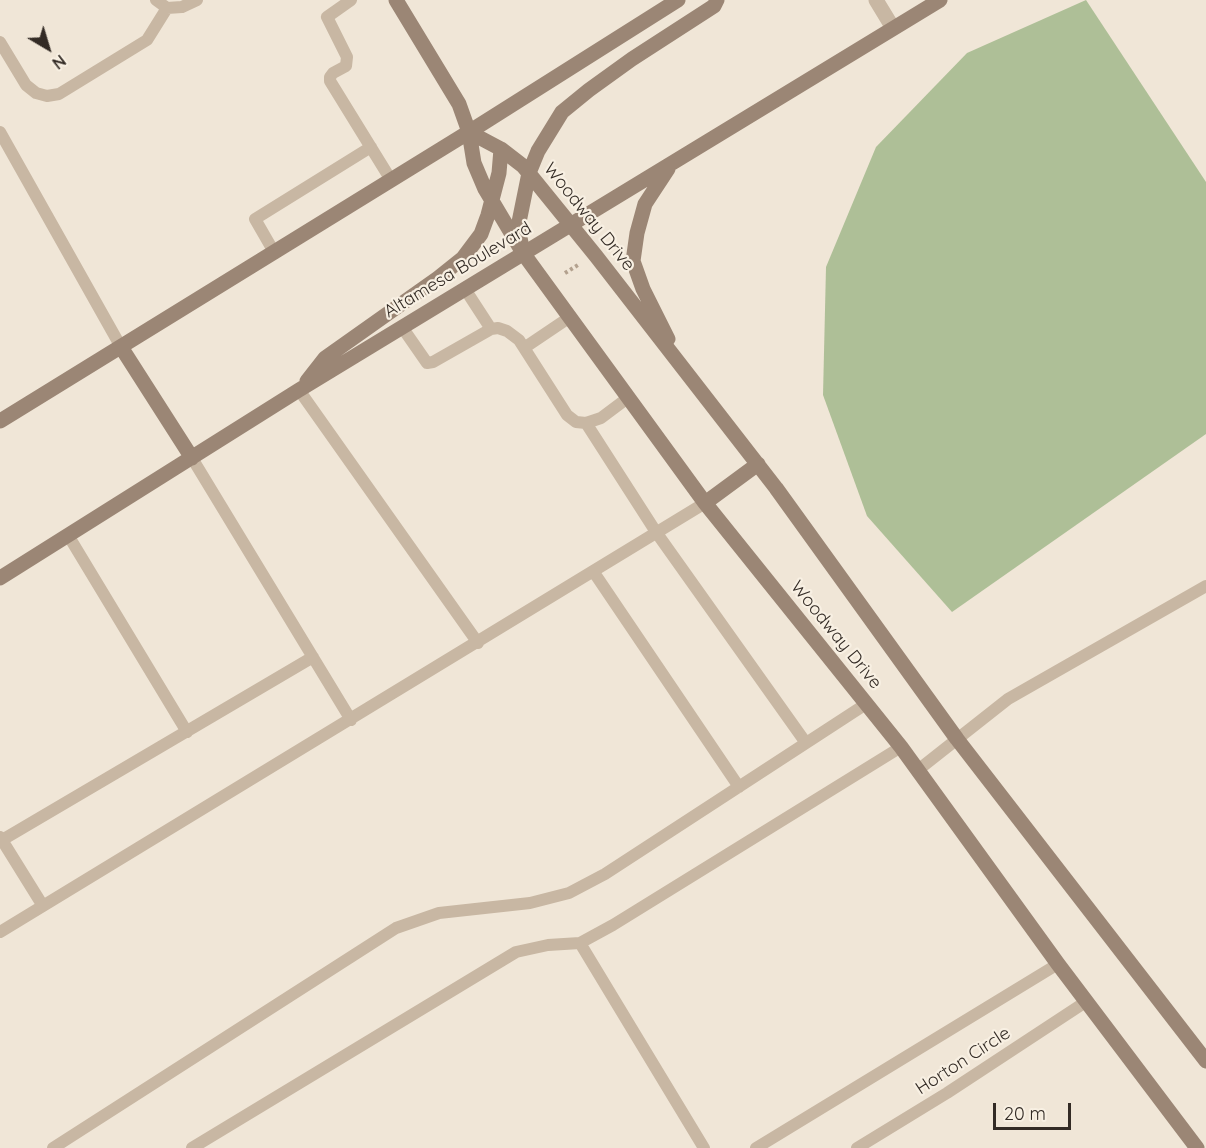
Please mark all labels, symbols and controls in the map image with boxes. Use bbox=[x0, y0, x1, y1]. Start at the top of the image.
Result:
north arrow bbox=[18, 18, 78, 78]
text: N bbox=[48, 51, 70, 74]
street label: Woodway Drive bbox=[539, 159, 639, 275]
street label: Altamesa Boulevard bbox=[380, 217, 536, 323]
street label: Woodway Drive bbox=[786, 577, 886, 693]
street label: Horton Circle bbox=[912, 1022, 1014, 1100]
scale bar bbox=[996, 1091, 1074, 1129]
text: 20 m bbox=[1004, 1102, 1046, 1125]

